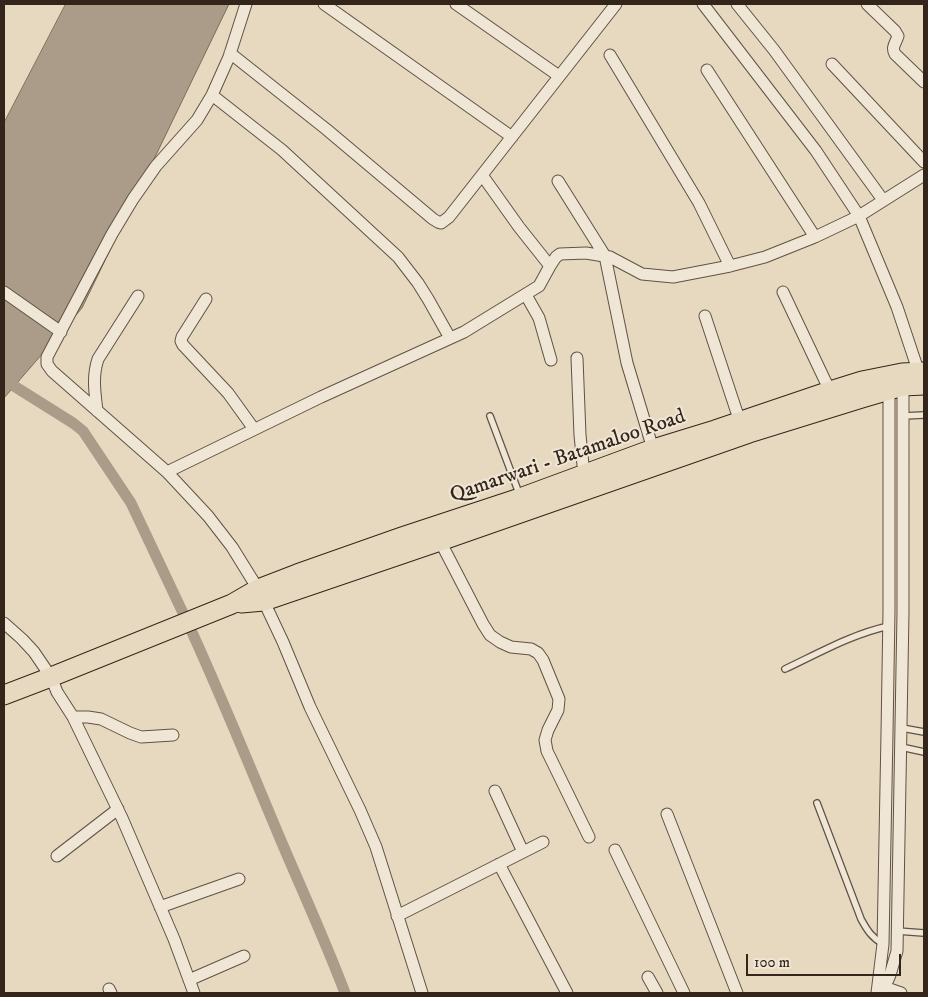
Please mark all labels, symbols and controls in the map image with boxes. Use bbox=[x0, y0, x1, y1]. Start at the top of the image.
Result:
street label: Qamarwari - Batamaloo Road bbox=[447, 405, 689, 509]
scale bar bbox=[748, 944, 903, 976]
text: 100 m bbox=[754, 953, 790, 972]

